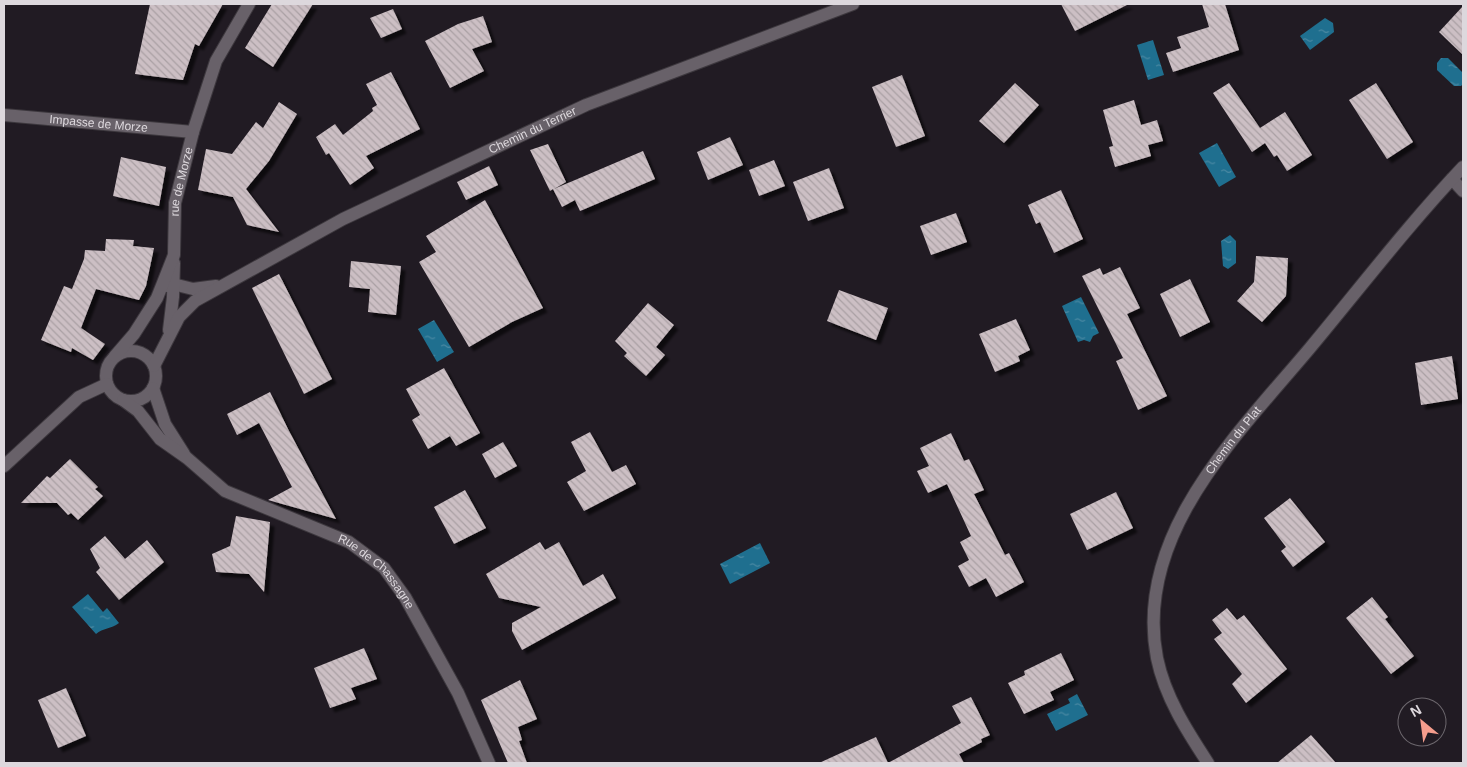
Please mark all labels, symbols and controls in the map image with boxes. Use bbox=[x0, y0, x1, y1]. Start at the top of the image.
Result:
street label: Chemin du Terrier bbox=[486, 104, 578, 157]
street label: Impasse de Morze bbox=[49, 112, 149, 135]
street label: rue de Morze bbox=[168, 145, 196, 217]
street label: Chemin du Plat bbox=[1202, 403, 1264, 477]
street label: Rue de Chassagne bbox=[336, 531, 417, 612]
north arrow bbox=[1397, 697, 1447, 747]
text: N bbox=[1407, 701, 1424, 720]

